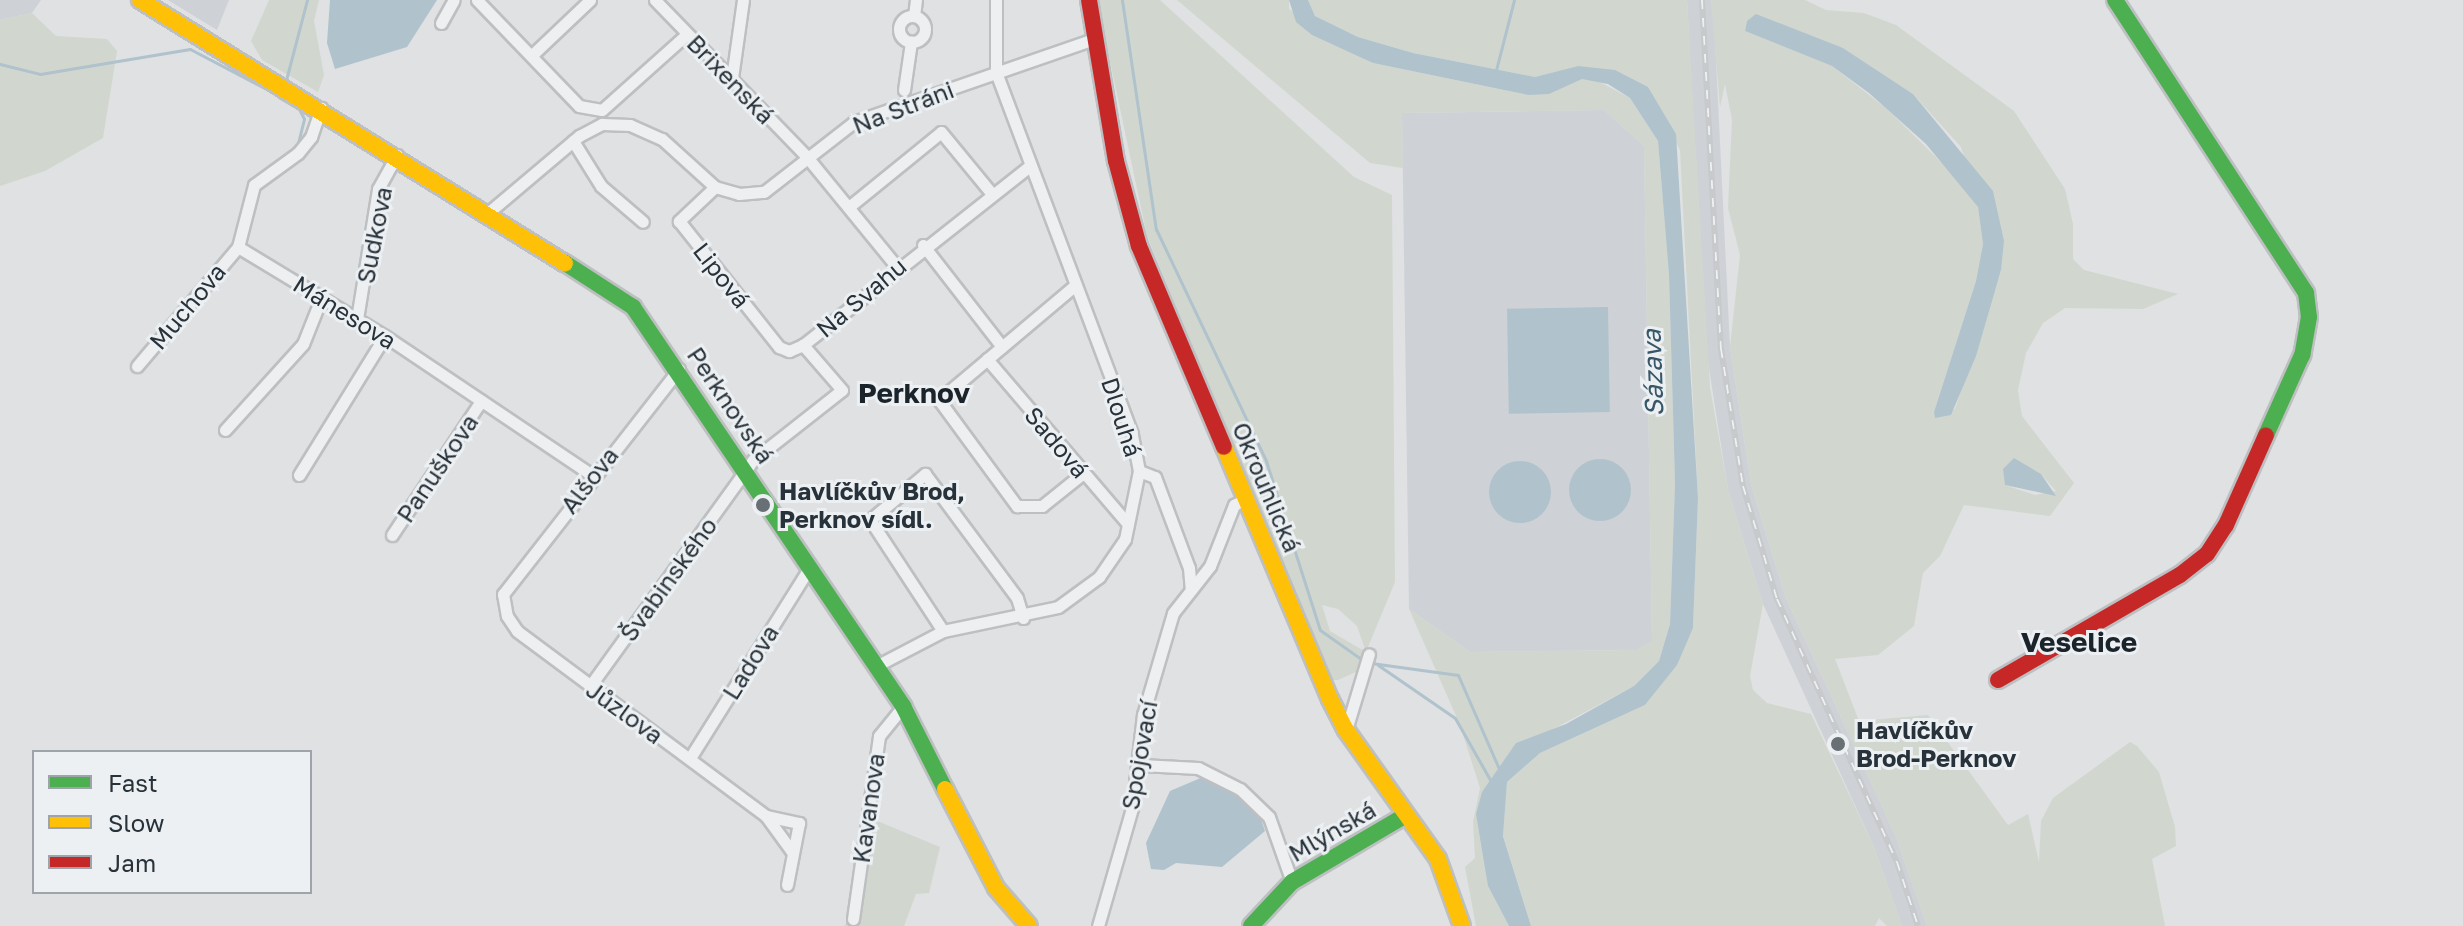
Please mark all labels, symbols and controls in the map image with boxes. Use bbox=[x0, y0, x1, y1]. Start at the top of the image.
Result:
street label: Brixenská bbox=[681, 28, 781, 130]
street label: Na Stráni bbox=[848, 75, 958, 139]
street label: Sudkova bbox=[351, 184, 397, 286]
street label: Lipová bbox=[688, 237, 756, 313]
street label: Na Svahu bbox=[810, 251, 912, 343]
street label: Muchova bbox=[143, 257, 231, 355]
street label: Mánesova bbox=[288, 269, 402, 355]
water label: Sázava bbox=[1636, 329, 1670, 417]
street label: Perknovská bbox=[682, 341, 780, 469]
street label: Dlouhá bbox=[1096, 374, 1148, 460]
district label: Perknov bbox=[858, 376, 970, 410]
street label: Sadová bbox=[1019, 401, 1095, 483]
street label: Panuškova bbox=[390, 408, 484, 528]
street label: Okrouhlická bbox=[1227, 418, 1307, 556]
street label: Alšova bbox=[554, 441, 624, 519]
place label: Havlíčkův Brod, Perknov sídl. bbox=[779, 477, 965, 533]
marker: Havlíčkův Brod, Perknov sídl. bbox=[754, 496, 772, 514]
street label: Švabinského bbox=[613, 511, 723, 647]
street label: Ladova bbox=[716, 619, 784, 705]
district label: Veselice bbox=[2021, 625, 2137, 659]
street label: Jůzlova bbox=[581, 675, 669, 749]
street label: Spojovací bbox=[1115, 698, 1163, 812]
place label: Havlíčkův Brod-Perknov bbox=[1856, 716, 2016, 772]
marker: Havlíčkův Brod-Perknov bbox=[1827, 733, 1849, 755]
legend bbox=[32, 750, 312, 894]
street label: Kavanova bbox=[846, 751, 890, 865]
text: Fast bbox=[108, 768, 158, 797]
street label: Mlýnská bbox=[1283, 795, 1381, 867]
text: Slow bbox=[108, 808, 164, 837]
text: Jam bbox=[108, 848, 156, 877]

